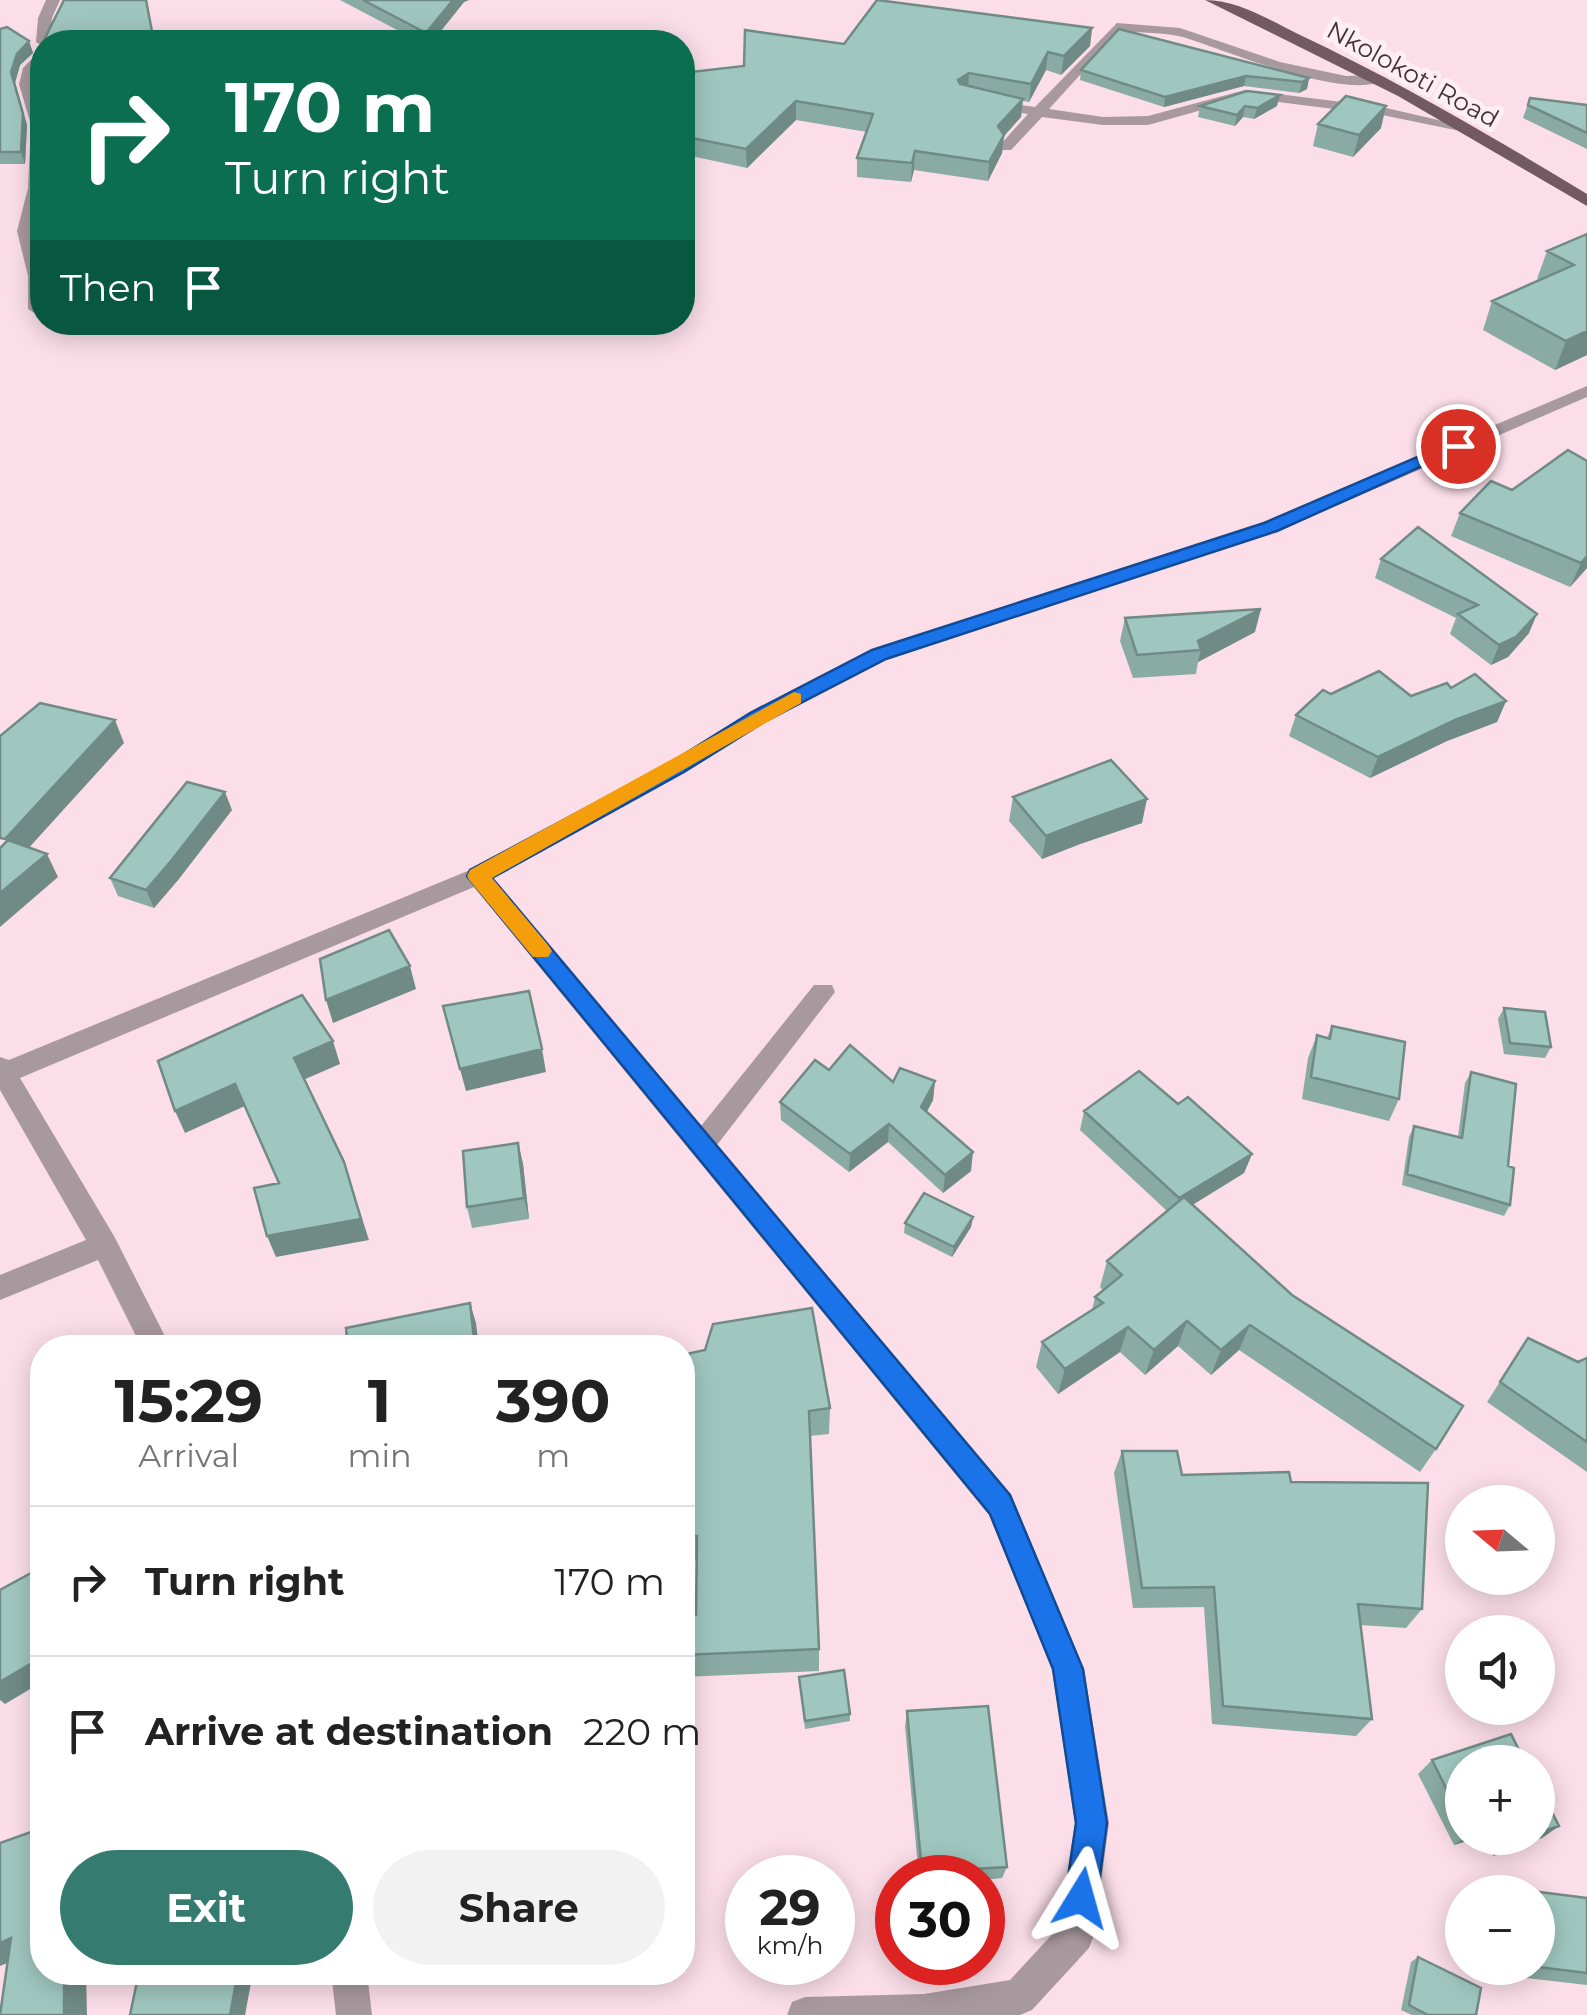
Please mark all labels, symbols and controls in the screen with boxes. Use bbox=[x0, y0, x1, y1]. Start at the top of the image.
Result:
street label: Nkolokoti Road bbox=[1322, 14, 1504, 134]
text: 170 m bbox=[225, 64, 435, 150]
icon: right bbox=[60, 70, 190, 200]
text: Turn right bbox=[225, 150, 450, 205]
icon: arrive bbox=[176, 260, 231, 315]
text: Then bbox=[60, 264, 156, 311]
pin bbox=[1416, 404, 1501, 489]
icon: arrive bbox=[1431, 419, 1486, 474]
text: 15:29 bbox=[114, 1364, 263, 1437]
text: 1 bbox=[368, 1364, 391, 1437]
text: 390 bbox=[496, 1364, 611, 1437]
text: Arrival bbox=[138, 1436, 239, 1475]
text: min bbox=[347, 1436, 412, 1475]
text: m bbox=[536, 1436, 570, 1475]
north arrow bbox=[1445, 1485, 1555, 1595]
map controls bbox=[1445, 1485, 1555, 1985]
icon: right bbox=[60, 1554, 115, 1609]
text: Turn right bbox=[145, 1558, 344, 1605]
text: 170 m bbox=[554, 1558, 665, 1605]
button: sound bbox=[1445, 1615, 1555, 1725]
icon: arrive bbox=[60, 1704, 115, 1759]
text: Arrive at destination bbox=[145, 1708, 553, 1755]
text: 220 m bbox=[583, 1708, 701, 1755]
button: + bbox=[1445, 1745, 1555, 1855]
position arrow bbox=[1029, 1846, 1133, 1950]
button: Exit bbox=[60, 1850, 353, 1965]
button: Share bbox=[373, 1850, 665, 1965]
speed limit sign: 30 bbox=[875, 1855, 1005, 1985]
button: − bbox=[1445, 1875, 1555, 1985]
text: 29 bbox=[759, 1877, 821, 1938]
text: km/h bbox=[757, 1930, 823, 1960]

